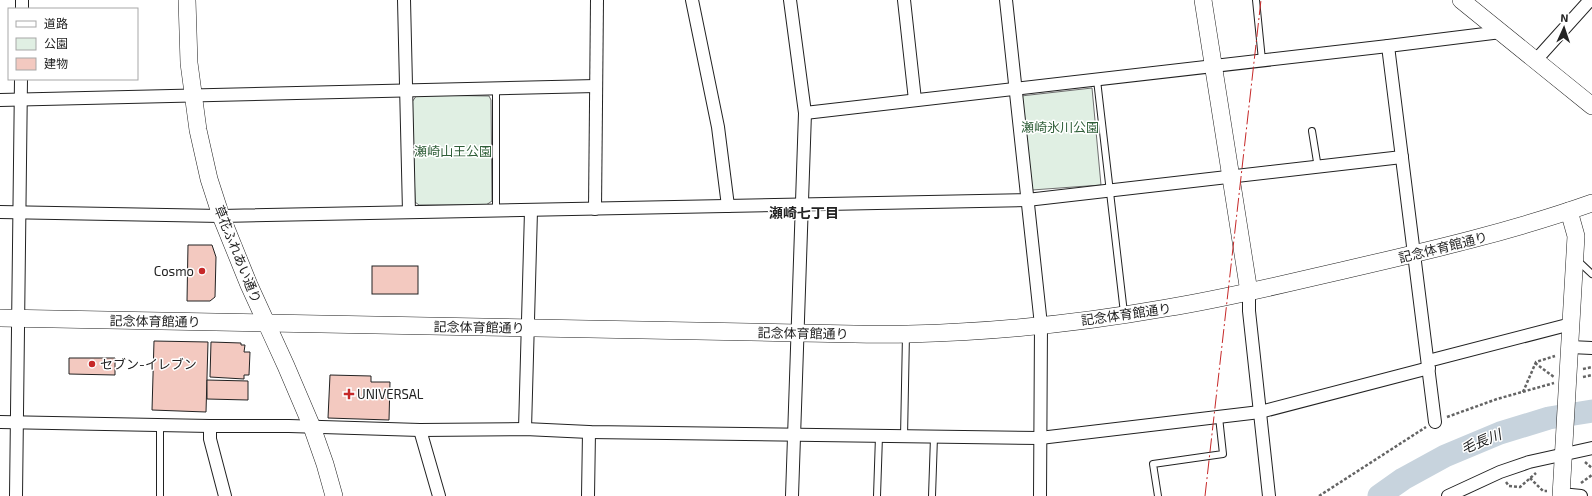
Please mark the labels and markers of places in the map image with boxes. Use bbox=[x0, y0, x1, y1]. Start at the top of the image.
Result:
place label: Cosmo bbox=[154, 263, 194, 279]
marker: Cosmo bbox=[197, 266, 207, 276]
place label: セブン-イレブン bbox=[100, 356, 197, 372]
marker: セブン-イレブン bbox=[87, 359, 97, 369]
place label: UNIVERSAL bbox=[357, 386, 424, 402]
marker: UNIVERSAL bbox=[344, 389, 354, 399]

